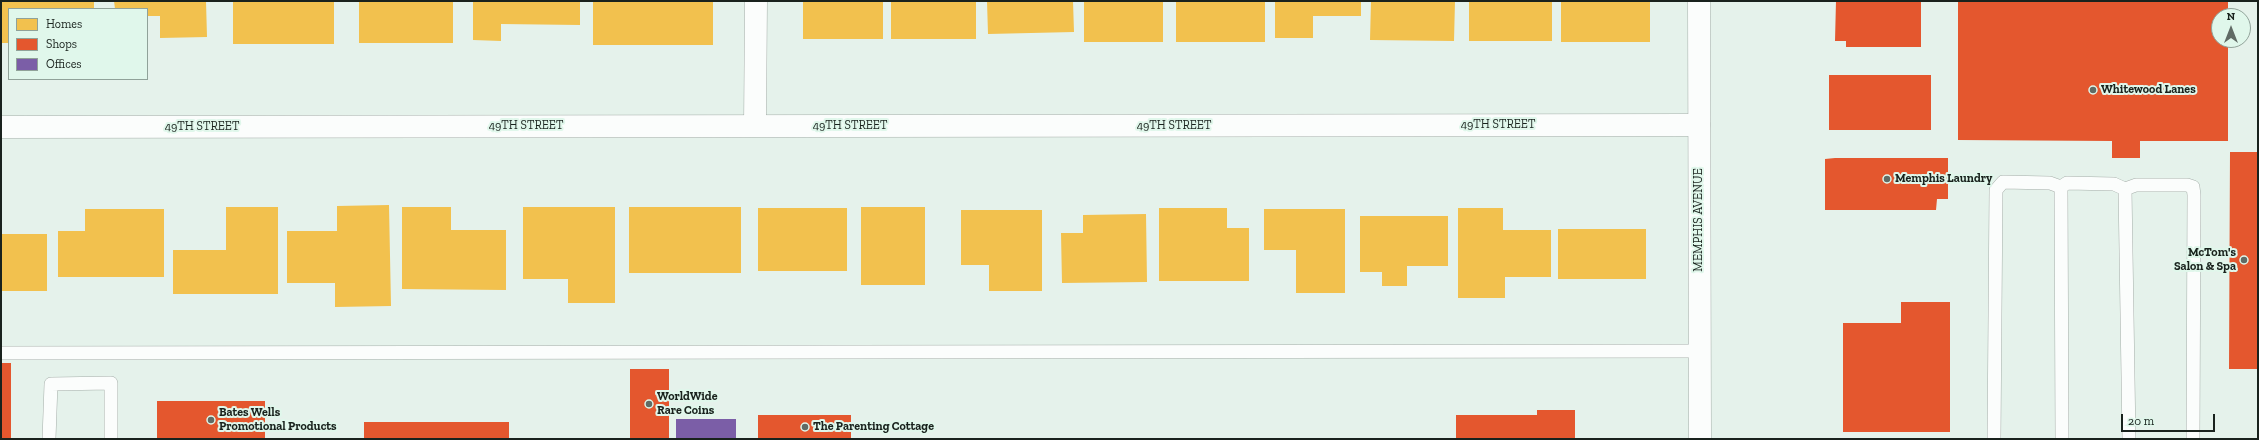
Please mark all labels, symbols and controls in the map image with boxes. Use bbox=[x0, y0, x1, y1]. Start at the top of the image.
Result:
legend bbox=[8, 8, 148, 80]
north arrow bbox=[2211, 8, 2251, 48]
text: N bbox=[2227, 10, 2235, 23]
text: Homes bbox=[46, 17, 82, 31]
text: Shops bbox=[46, 37, 77, 51]
text: Offices bbox=[46, 57, 82, 71]
place label: Whitewood Lanes bbox=[2101, 83, 2196, 97]
marker: Whitewood Lanes bbox=[2088, 85, 2098, 95]
street label: 49TH STREET bbox=[1461, 118, 1535, 132]
street label: 49TH STREET bbox=[489, 119, 563, 133]
street label: 49TH STREET bbox=[813, 119, 887, 133]
street label: 49TH STREET bbox=[1137, 119, 1211, 133]
street label: 49TH STREET bbox=[165, 120, 239, 134]
street label: MEMPHIS AVENUE bbox=[1692, 168, 1706, 272]
place label: Memphis Laundry bbox=[1895, 172, 1992, 186]
marker: Memphis Laundry bbox=[1882, 174, 1892, 184]
place label: McTom's Salon & Spa bbox=[2174, 246, 2236, 274]
marker: McTom's Salon & Spa bbox=[2239, 255, 2249, 265]
place label: WorldWide Rare Coins bbox=[657, 390, 717, 418]
marker: WorldWide Rare Coins bbox=[644, 399, 654, 409]
place label: Bates Wells Promotional Products bbox=[219, 406, 337, 434]
scale bar bbox=[2123, 406, 2217, 432]
text: 20 m bbox=[2128, 414, 2154, 428]
marker: Bates Wells Promotional Products bbox=[206, 415, 216, 425]
place label: The Parenting Cottage bbox=[813, 420, 934, 434]
marker: The Parenting Cottage bbox=[800, 422, 810, 432]

